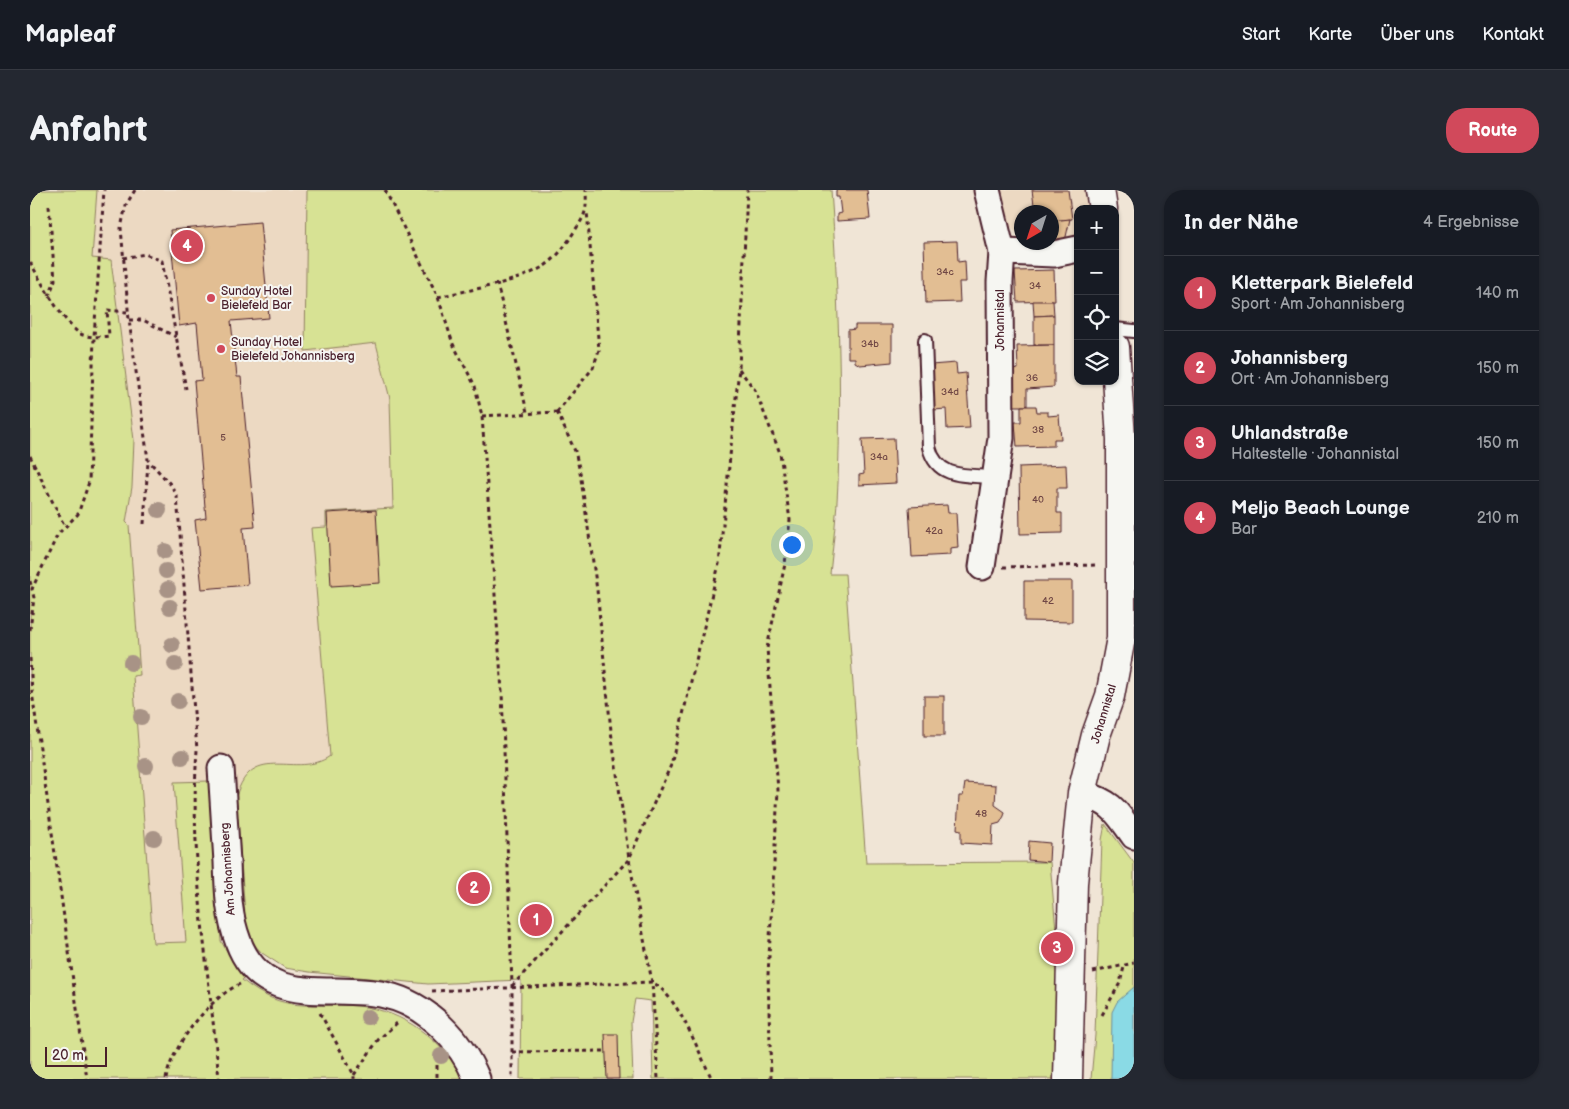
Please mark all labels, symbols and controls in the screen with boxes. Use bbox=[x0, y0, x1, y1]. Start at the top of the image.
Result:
text: Mapleaf bbox=[25, 20, 116, 49]
text: Start bbox=[1242, 24, 1280, 45]
text: Karte bbox=[1308, 24, 1352, 45]
text: Über uns bbox=[1380, 24, 1454, 45]
text: Kontakt bbox=[1482, 24, 1544, 45]
button: Route bbox=[1446, 108, 1539, 153]
text: Anfahrt bbox=[30, 109, 148, 152]
north arrow bbox=[1014, 205, 1059, 250]
map controls bbox=[1074, 205, 1119, 385]
button: + bbox=[1074, 205, 1119, 250]
text: In der Nähe bbox=[1184, 210, 1298, 235]
text: 4 Ergebnisse bbox=[1423, 213, 1519, 232]
pin: 4 bbox=[171, 227, 203, 265]
button: − bbox=[1074, 250, 1119, 295]
house number: 34c bbox=[936, 266, 954, 278]
text: Kletterpark Bielefeld bbox=[1231, 272, 1413, 295]
house number: 34 bbox=[1029, 280, 1041, 292]
place label: Sunday Hotel Bielefeld Bar bbox=[221, 284, 292, 313]
text: 1 bbox=[1197, 284, 1203, 303]
text: 140 m bbox=[1476, 284, 1519, 303]
street label: Johannistal bbox=[993, 289, 1008, 351]
marker: Sunday Hotel Bielefeld Bar bbox=[205, 292, 217, 304]
button: locate bbox=[1074, 295, 1119, 340]
text: Sport · Am Johannisberg bbox=[1231, 295, 1405, 314]
place label: Sunday Hotel Bielefeld Johannisberg bbox=[231, 335, 355, 364]
house number: 34b bbox=[861, 338, 879, 350]
button: layers bbox=[1074, 340, 1119, 385]
marker: Sunday Hotel Bielefeld Johannisberg bbox=[215, 343, 227, 355]
text: Johannisberg bbox=[1231, 347, 1348, 370]
text: 2 bbox=[1195, 359, 1205, 378]
text: 150 m bbox=[1477, 359, 1519, 378]
text: Ort · Am Johannisberg bbox=[1231, 370, 1389, 389]
house number: 36 bbox=[1026, 372, 1038, 384]
house number: 34d bbox=[941, 386, 959, 398]
text: Uhlandstraße bbox=[1231, 422, 1348, 445]
house number: 38 bbox=[1032, 424, 1044, 436]
house number: 5 bbox=[220, 432, 226, 444]
text: 3 bbox=[1195, 434, 1205, 453]
text: 150 m bbox=[1477, 434, 1519, 453]
text: Haltestelle · Johannistal bbox=[1231, 445, 1399, 464]
house number: 34a bbox=[870, 451, 888, 463]
house number: 40 bbox=[1032, 494, 1044, 506]
text: Me|jo Beach Lounge bbox=[1231, 497, 1410, 520]
text: 4 bbox=[1195, 509, 1205, 528]
text: 210 m bbox=[1477, 509, 1519, 528]
text: Bar bbox=[1231, 520, 1257, 539]
house number: 42a bbox=[925, 525, 943, 537]
your location bbox=[779, 532, 805, 558]
house number: 42 bbox=[1042, 595, 1054, 607]
street label: Johannistal bbox=[1088, 682, 1120, 746]
house number: 48 bbox=[975, 808, 987, 820]
street label: Am Johannisberg bbox=[217, 822, 239, 916]
pin: 2 bbox=[458, 869, 490, 907]
pin: 1 bbox=[520, 901, 552, 939]
pin: 3 bbox=[1041, 929, 1073, 967]
scale bar bbox=[45, 1044, 108, 1067]
text: 20 m bbox=[52, 1047, 84, 1064]

